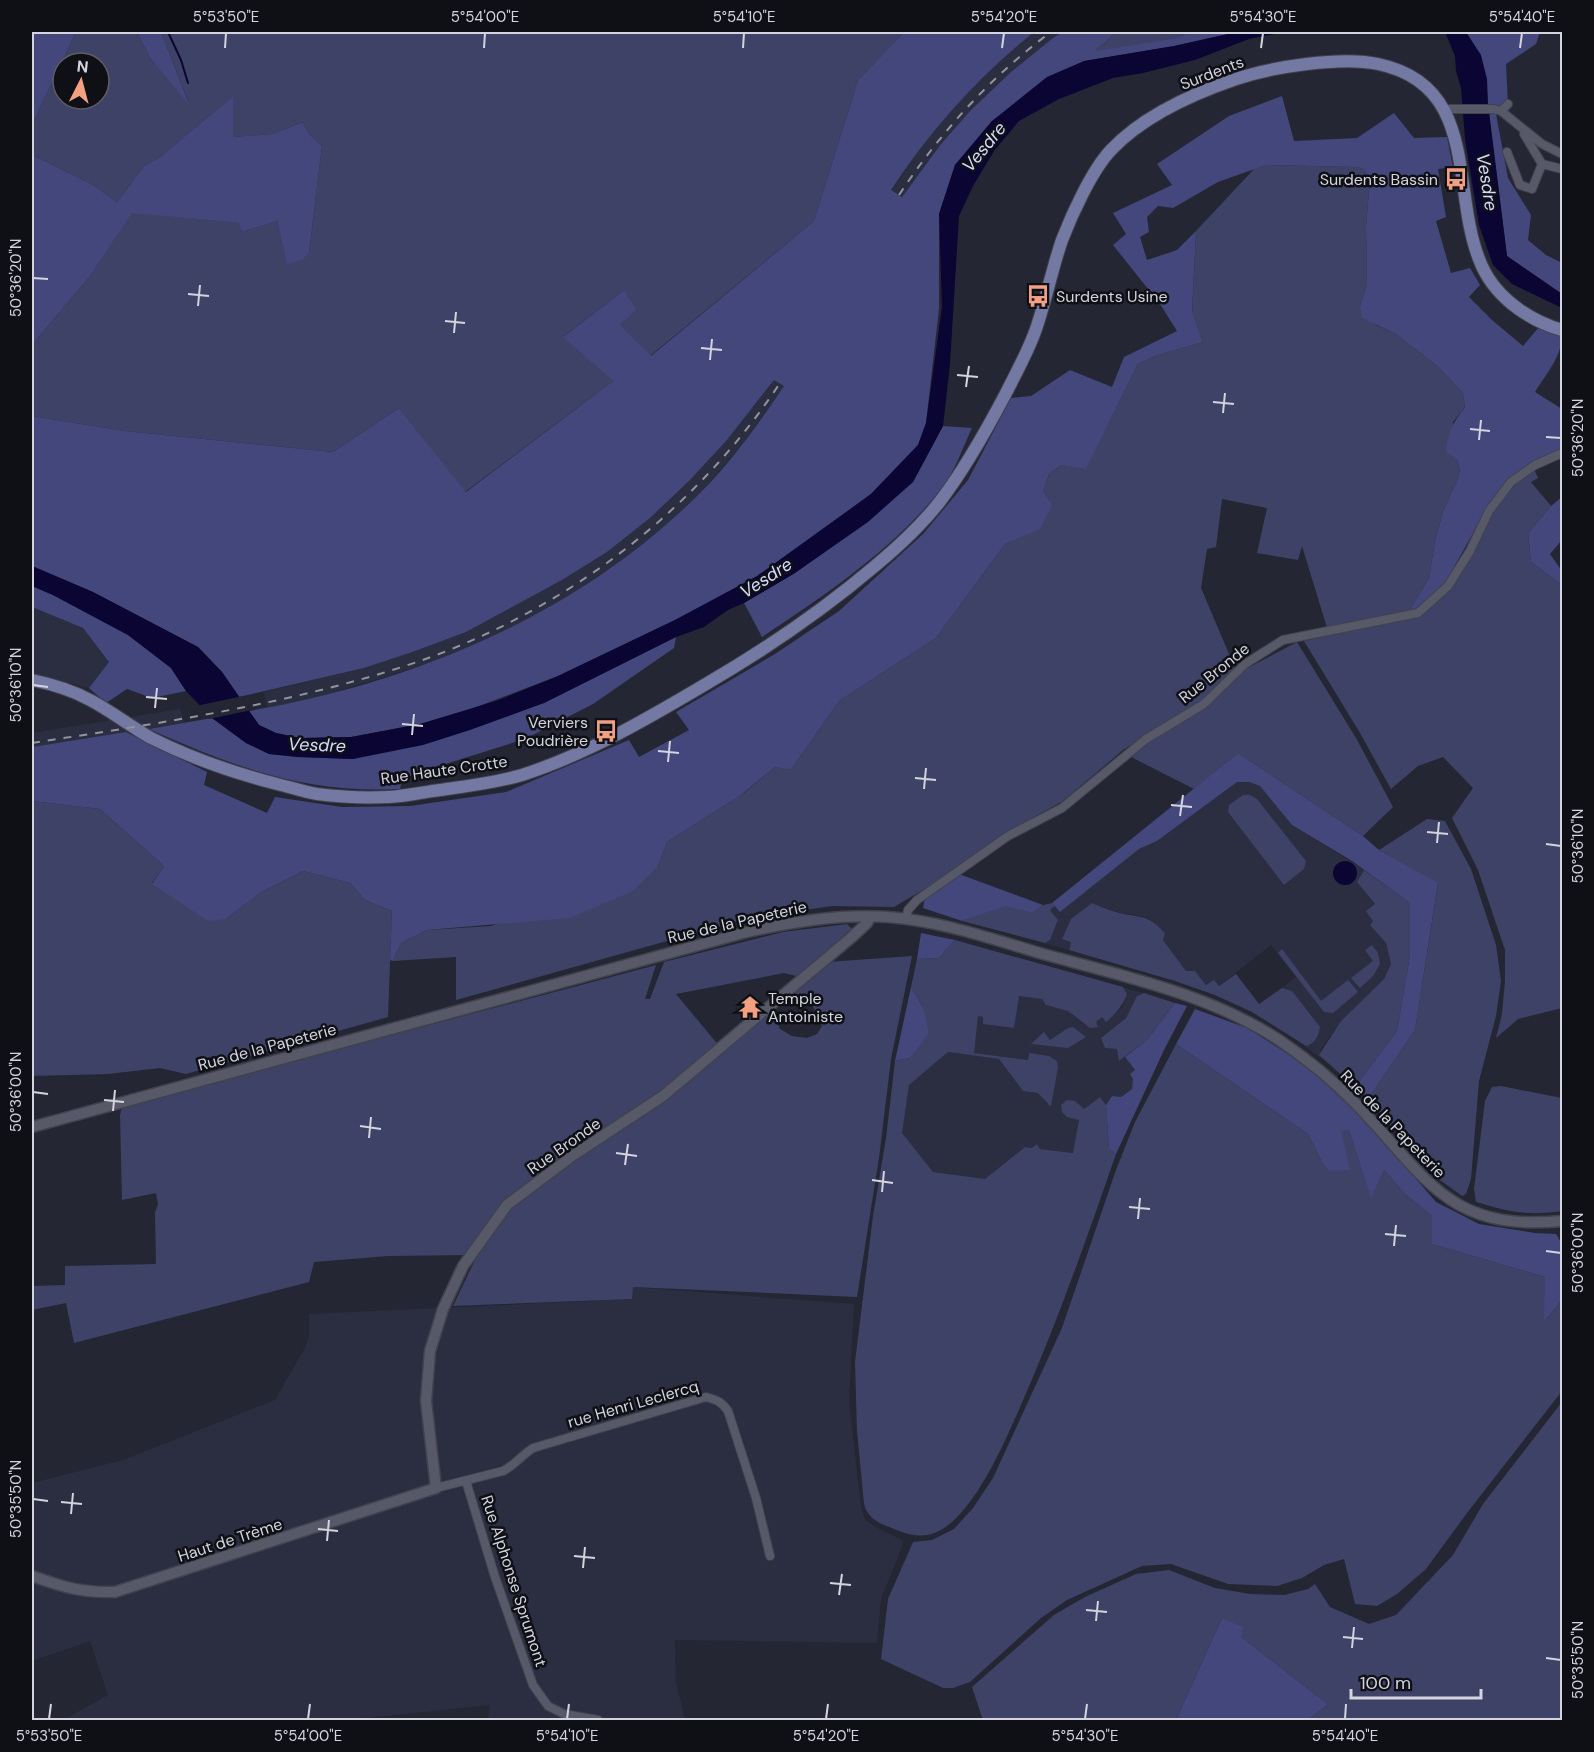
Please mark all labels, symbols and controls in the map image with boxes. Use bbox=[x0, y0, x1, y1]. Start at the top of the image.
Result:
text: 5°53'50"E bbox=[193, 7, 259, 27]
text: 5°54'00"E bbox=[451, 7, 519, 27]
text: 5°54'10"E bbox=[713, 7, 775, 27]
text: 5°54'20"E bbox=[971, 7, 1037, 27]
text: 5°54'30"E bbox=[1230, 7, 1296, 27]
text: 5°54'40"E bbox=[1489, 7, 1555, 27]
north arrow bbox=[51, 51, 111, 111]
street label: Surdents bbox=[1177, 51, 1247, 95]
text: N bbox=[76, 56, 89, 78]
water label: Vesdre bbox=[956, 117, 1012, 177]
water label: Vesdre bbox=[1471, 151, 1503, 213]
bus stop icon: Surdents Bassin bbox=[1443, 166, 1469, 192]
place label: Surdents Bassin bbox=[1320, 169, 1438, 190]
text: 50°36'20"N bbox=[6, 239, 26, 317]
bus stop icon: Surdents Usine bbox=[1025, 283, 1051, 309]
place label: Surdents Usine bbox=[1056, 286, 1168, 307]
text: 50°36'20"N bbox=[1568, 399, 1588, 477]
water label: Vesdre bbox=[735, 552, 797, 604]
street label: Rue Bronde bbox=[1174, 638, 1254, 708]
text: 50°36'10"N bbox=[6, 648, 26, 722]
place label: Verviers Poudrière bbox=[517, 712, 588, 751]
bus stop icon: Verviers Poudrière bbox=[593, 718, 619, 744]
water label: Vesdre bbox=[288, 732, 346, 758]
street label: Rue Haute Crotte bbox=[379, 751, 509, 789]
text: 50°36'10"N bbox=[1568, 809, 1588, 883]
street label: Rue de la Papeterie bbox=[665, 896, 809, 948]
place label: Temple Antoiniste bbox=[768, 988, 843, 1027]
temple icon: Temple Antoiniste bbox=[737, 994, 763, 1020]
street label: Rue de la Papeterie bbox=[196, 1018, 338, 1076]
text: 50°36'00"N bbox=[6, 1052, 26, 1132]
street label: Rue de la Papeterie bbox=[1336, 1066, 1450, 1182]
street label: Rue Bronde bbox=[523, 1113, 605, 1179]
text: 50°36'00"N bbox=[1568, 1213, 1588, 1293]
street label: rue Henri Leclercq bbox=[565, 1375, 701, 1433]
text: 50°35'50"N bbox=[6, 1460, 26, 1538]
street label: Rue Alphonse Sprumont bbox=[476, 1493, 552, 1669]
street label: Haut de Trème bbox=[175, 1513, 285, 1567]
text: 50°35'50"N bbox=[1568, 1621, 1588, 1699]
scale bar bbox=[1351, 1662, 1482, 1700]
text: 100 m bbox=[1360, 1671, 1411, 1695]
text: 5°53'50"E bbox=[16, 1726, 82, 1746]
text: 5°54'00"E bbox=[274, 1726, 342, 1746]
text: 5°54'10"E bbox=[536, 1726, 598, 1746]
text: 5°54'20"E bbox=[793, 1726, 859, 1746]
text: 5°54'30"E bbox=[1052, 1726, 1118, 1746]
text: 5°54'40"E bbox=[1312, 1726, 1378, 1746]

